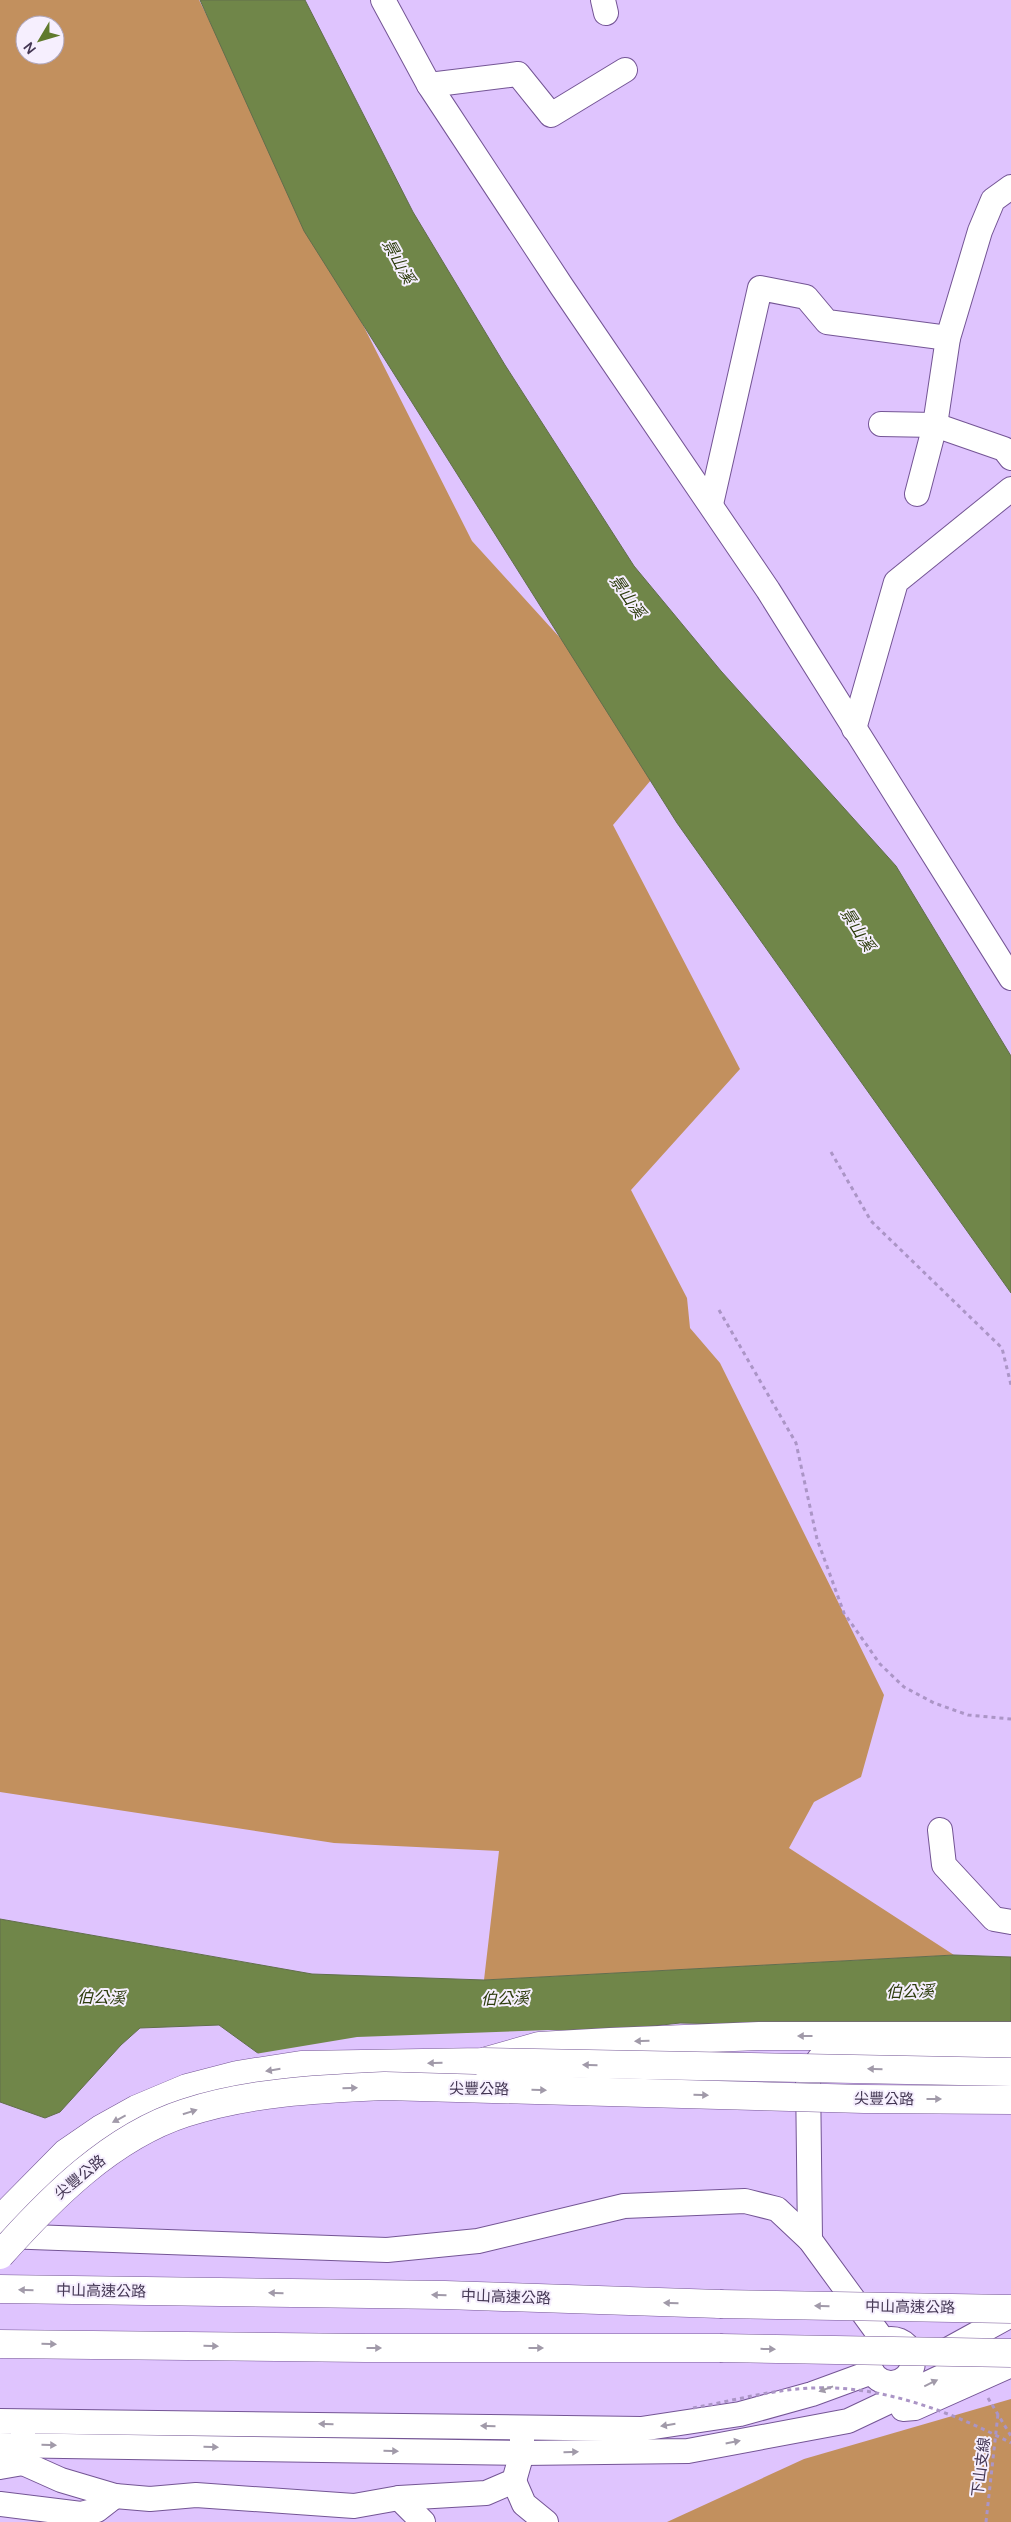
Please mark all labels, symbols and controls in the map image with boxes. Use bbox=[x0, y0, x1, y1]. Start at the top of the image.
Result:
north arrow bbox=[15, 15, 65, 65]
text: N bbox=[19, 38, 40, 58]
water label: 景山溪 bbox=[378, 235, 421, 289]
water label: 景山溪 bbox=[605, 570, 652, 624]
water label: 景山溪 bbox=[836, 903, 881, 957]
water label: 伯公溪 bbox=[886, 1980, 936, 2002]
water label: 伯公溪 bbox=[77, 1986, 127, 2008]
water label: 伯公溪 bbox=[481, 1987, 531, 2009]
one-way arrow bbox=[797, 2032, 813, 2040]
one-way arrow bbox=[634, 2037, 650, 2045]
one-way arrow bbox=[426, 2059, 442, 2067]
one-way arrow bbox=[582, 2061, 598, 2069]
one-way arrow bbox=[867, 2065, 883, 2073]
one-way arrow bbox=[264, 2066, 280, 2074]
street label: 尖豐公路 bbox=[449, 2077, 509, 2100]
one-way arrow bbox=[343, 2083, 359, 2091]
one-way arrow bbox=[531, 2087, 547, 2095]
street label: 尖豐公路 bbox=[854, 2087, 914, 2110]
one-way arrow bbox=[693, 2091, 709, 2099]
one-way arrow bbox=[926, 2095, 942, 2103]
one-way arrow bbox=[183, 2107, 198, 2115]
one-way arrow bbox=[112, 2115, 126, 2123]
street label: 尖豐公路 bbox=[50, 2150, 110, 2204]
street label: 中山高速公路 bbox=[56, 2279, 146, 2302]
street label: 中山高速公路 bbox=[461, 2284, 551, 2309]
one-way arrow bbox=[18, 2285, 34, 2293]
one-way arrow bbox=[268, 2289, 284, 2297]
one-way arrow bbox=[430, 2291, 446, 2299]
street label: 中山高速公路 bbox=[865, 2295, 955, 2318]
one-way arrow bbox=[663, 2298, 679, 2306]
one-way arrow bbox=[814, 2302, 830, 2310]
one-way arrow bbox=[41, 2340, 57, 2348]
one-way arrow bbox=[203, 2342, 219, 2350]
one-way arrow bbox=[366, 2344, 382, 2352]
one-way arrow bbox=[528, 2344, 544, 2352]
one-way arrow bbox=[761, 2345, 777, 2353]
one-way arrow bbox=[924, 2378, 938, 2386]
one-way arrow bbox=[818, 2385, 833, 2393]
one-way arrow bbox=[317, 2420, 333, 2428]
one-way arrow bbox=[659, 2421, 675, 2429]
one-way arrow bbox=[480, 2422, 496, 2430]
street label: 下山支線 bbox=[966, 2436, 995, 2498]
one-way arrow bbox=[725, 2438, 741, 2446]
one-way arrow bbox=[41, 2441, 57, 2449]
one-way arrow bbox=[203, 2444, 219, 2452]
one-way arrow bbox=[383, 2447, 399, 2455]
one-way arrow bbox=[563, 2448, 579, 2456]

